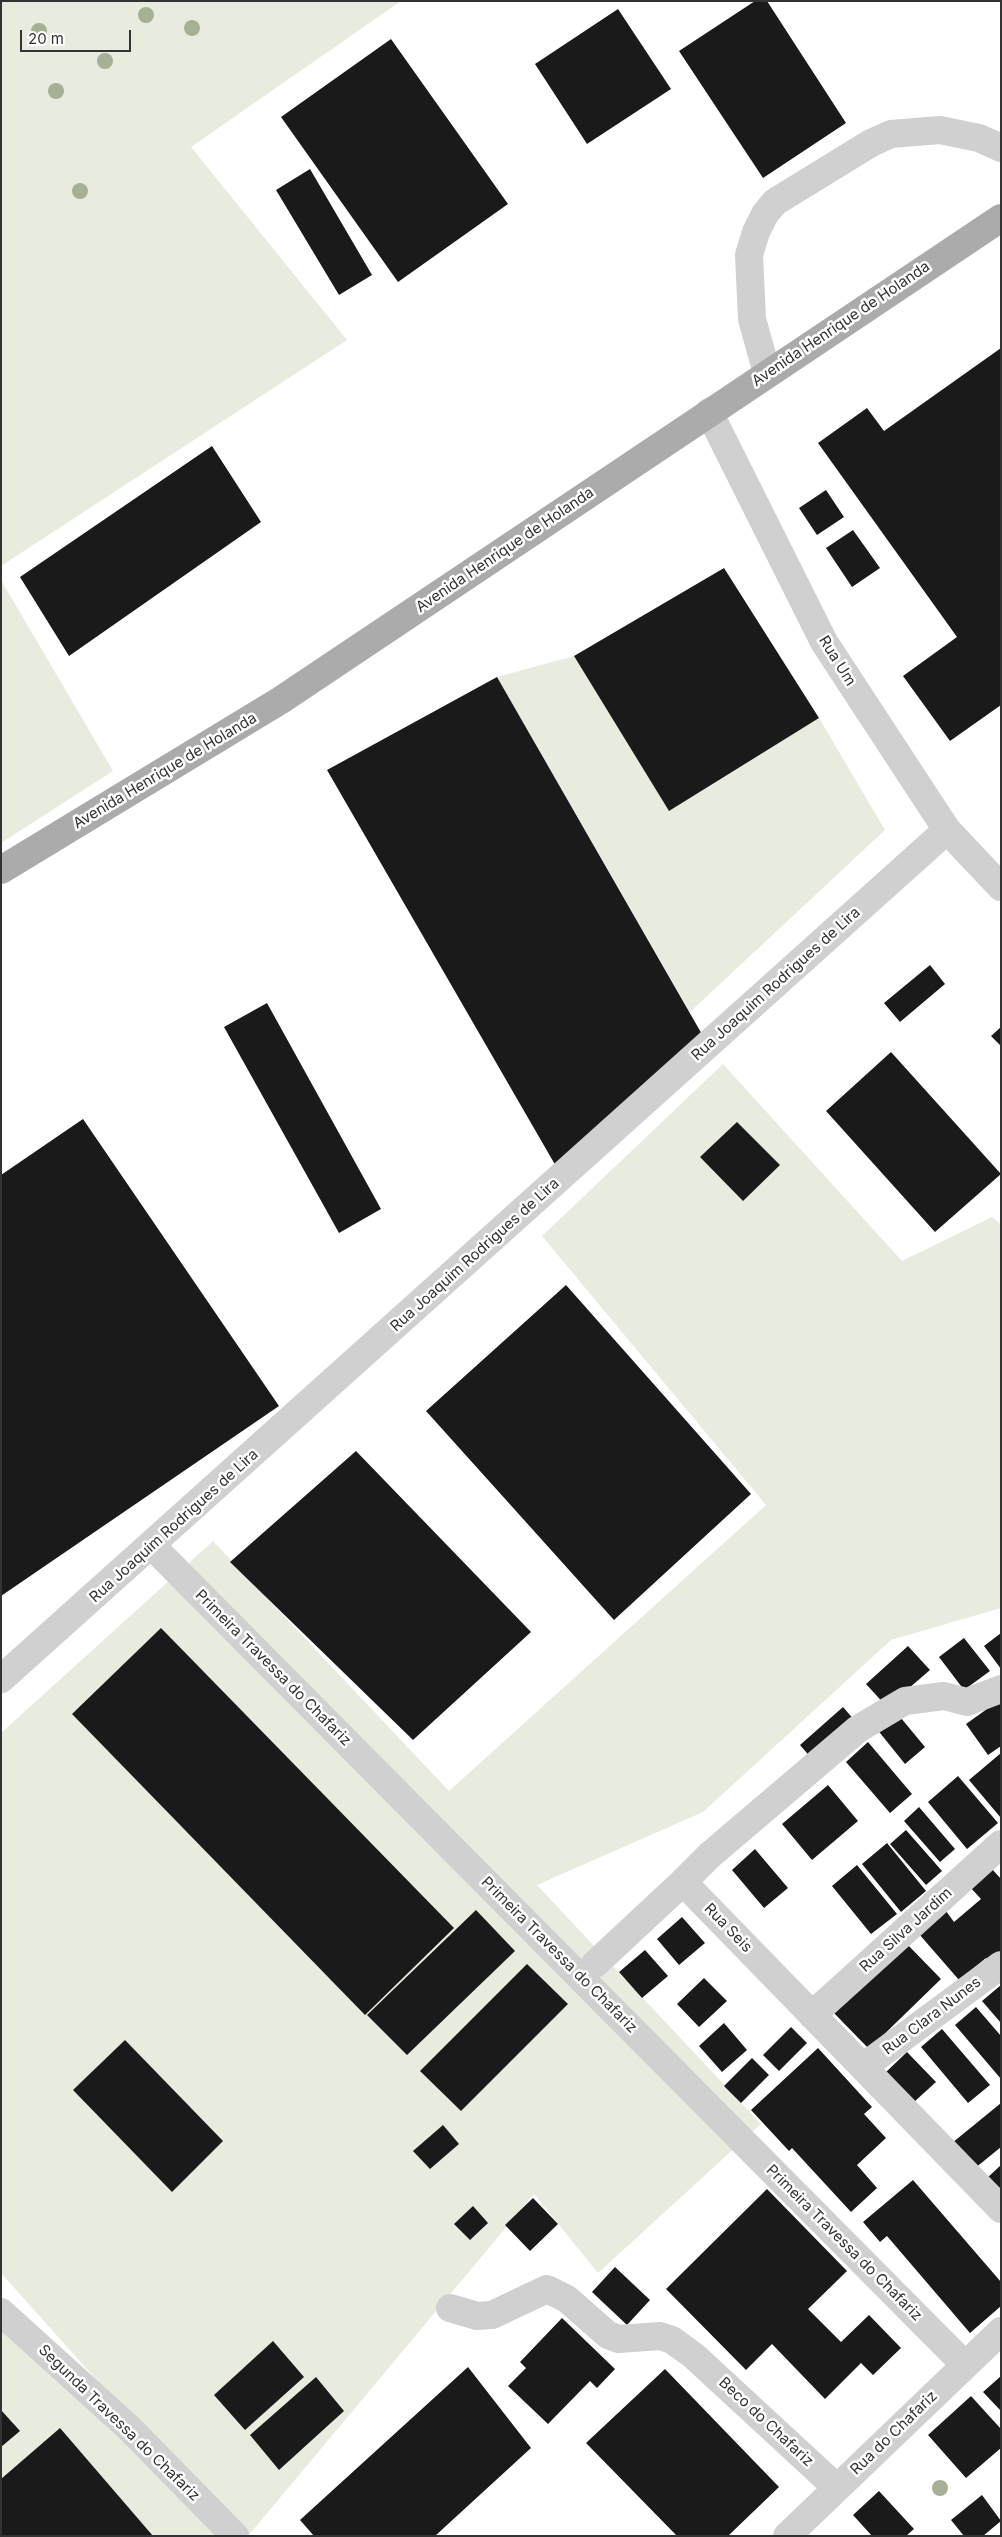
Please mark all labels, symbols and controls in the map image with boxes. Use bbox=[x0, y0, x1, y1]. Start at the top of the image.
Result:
scale bar bbox=[22, 20, 134, 52]
text: 20 m bbox=[28, 29, 64, 48]
street label: Avenida Henrique de Holanda bbox=[749, 258, 933, 390]
street label: Avenida Henrique de Holanda bbox=[413, 484, 597, 616]
street label: Rua Um bbox=[815, 633, 859, 689]
street label: Avenida Henrique de Holanda bbox=[70, 709, 260, 833]
street label: Rua Joaquim Rodrigues de Lira bbox=[688, 903, 864, 1065]
street label: Rua Joaquim Rodrigues de Lira bbox=[387, 1174, 563, 1336]
street label: Rua Joaquim Rodrigues de Lira bbox=[86, 1445, 262, 1607]
street label: Primeira Travessa do Chafariz bbox=[191, 1586, 355, 1750]
street label: Primeira Travessa do Chafariz bbox=[477, 1873, 641, 2037]
street label: Rua Silva Jardim bbox=[856, 1884, 956, 1976]
street label: Rua Seis bbox=[700, 1900, 756, 1956]
street label: Rua Clara Nunes bbox=[879, 1973, 985, 2059]
street label: Primeira Travessa do Chafariz bbox=[762, 2161, 926, 2325]
street label: Segunda Travessa do Chafariz bbox=[35, 2341, 203, 2505]
street label: Beco do Chafariz bbox=[715, 2374, 817, 2470]
street label: Rua do Chafariz bbox=[847, 2387, 941, 2479]

